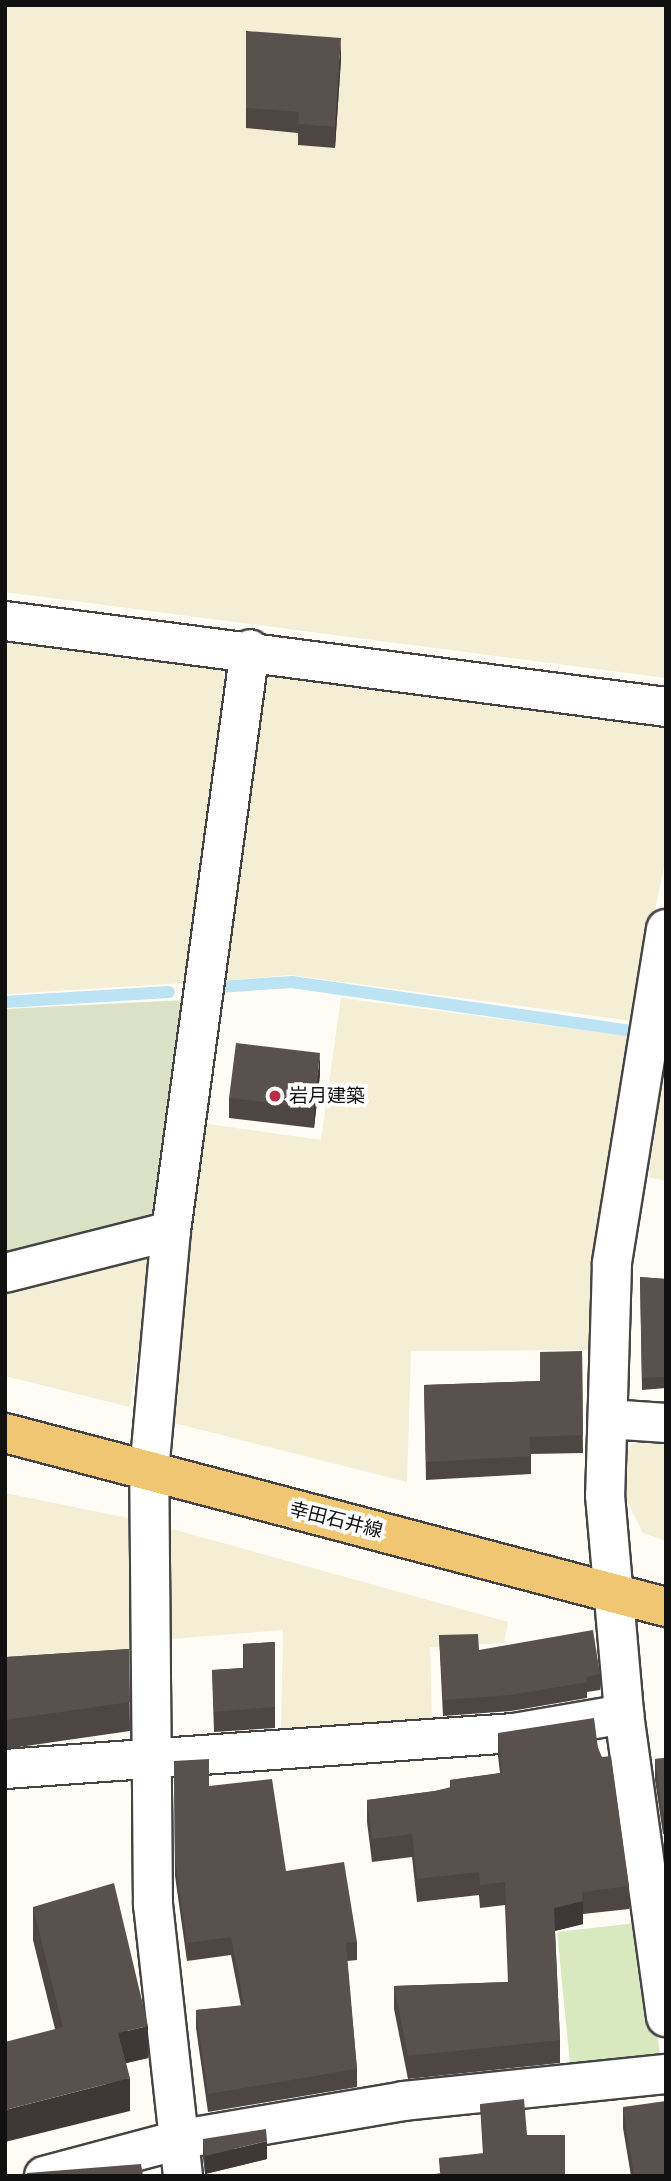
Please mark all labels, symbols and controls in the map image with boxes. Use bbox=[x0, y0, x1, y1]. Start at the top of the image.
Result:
place label: 岩月建築 bbox=[289, 1085, 365, 1107]
marker: 岩月建築 bbox=[267, 1088, 283, 1104]
street label: 幸田石井線 bbox=[287, 1497, 385, 1543]

